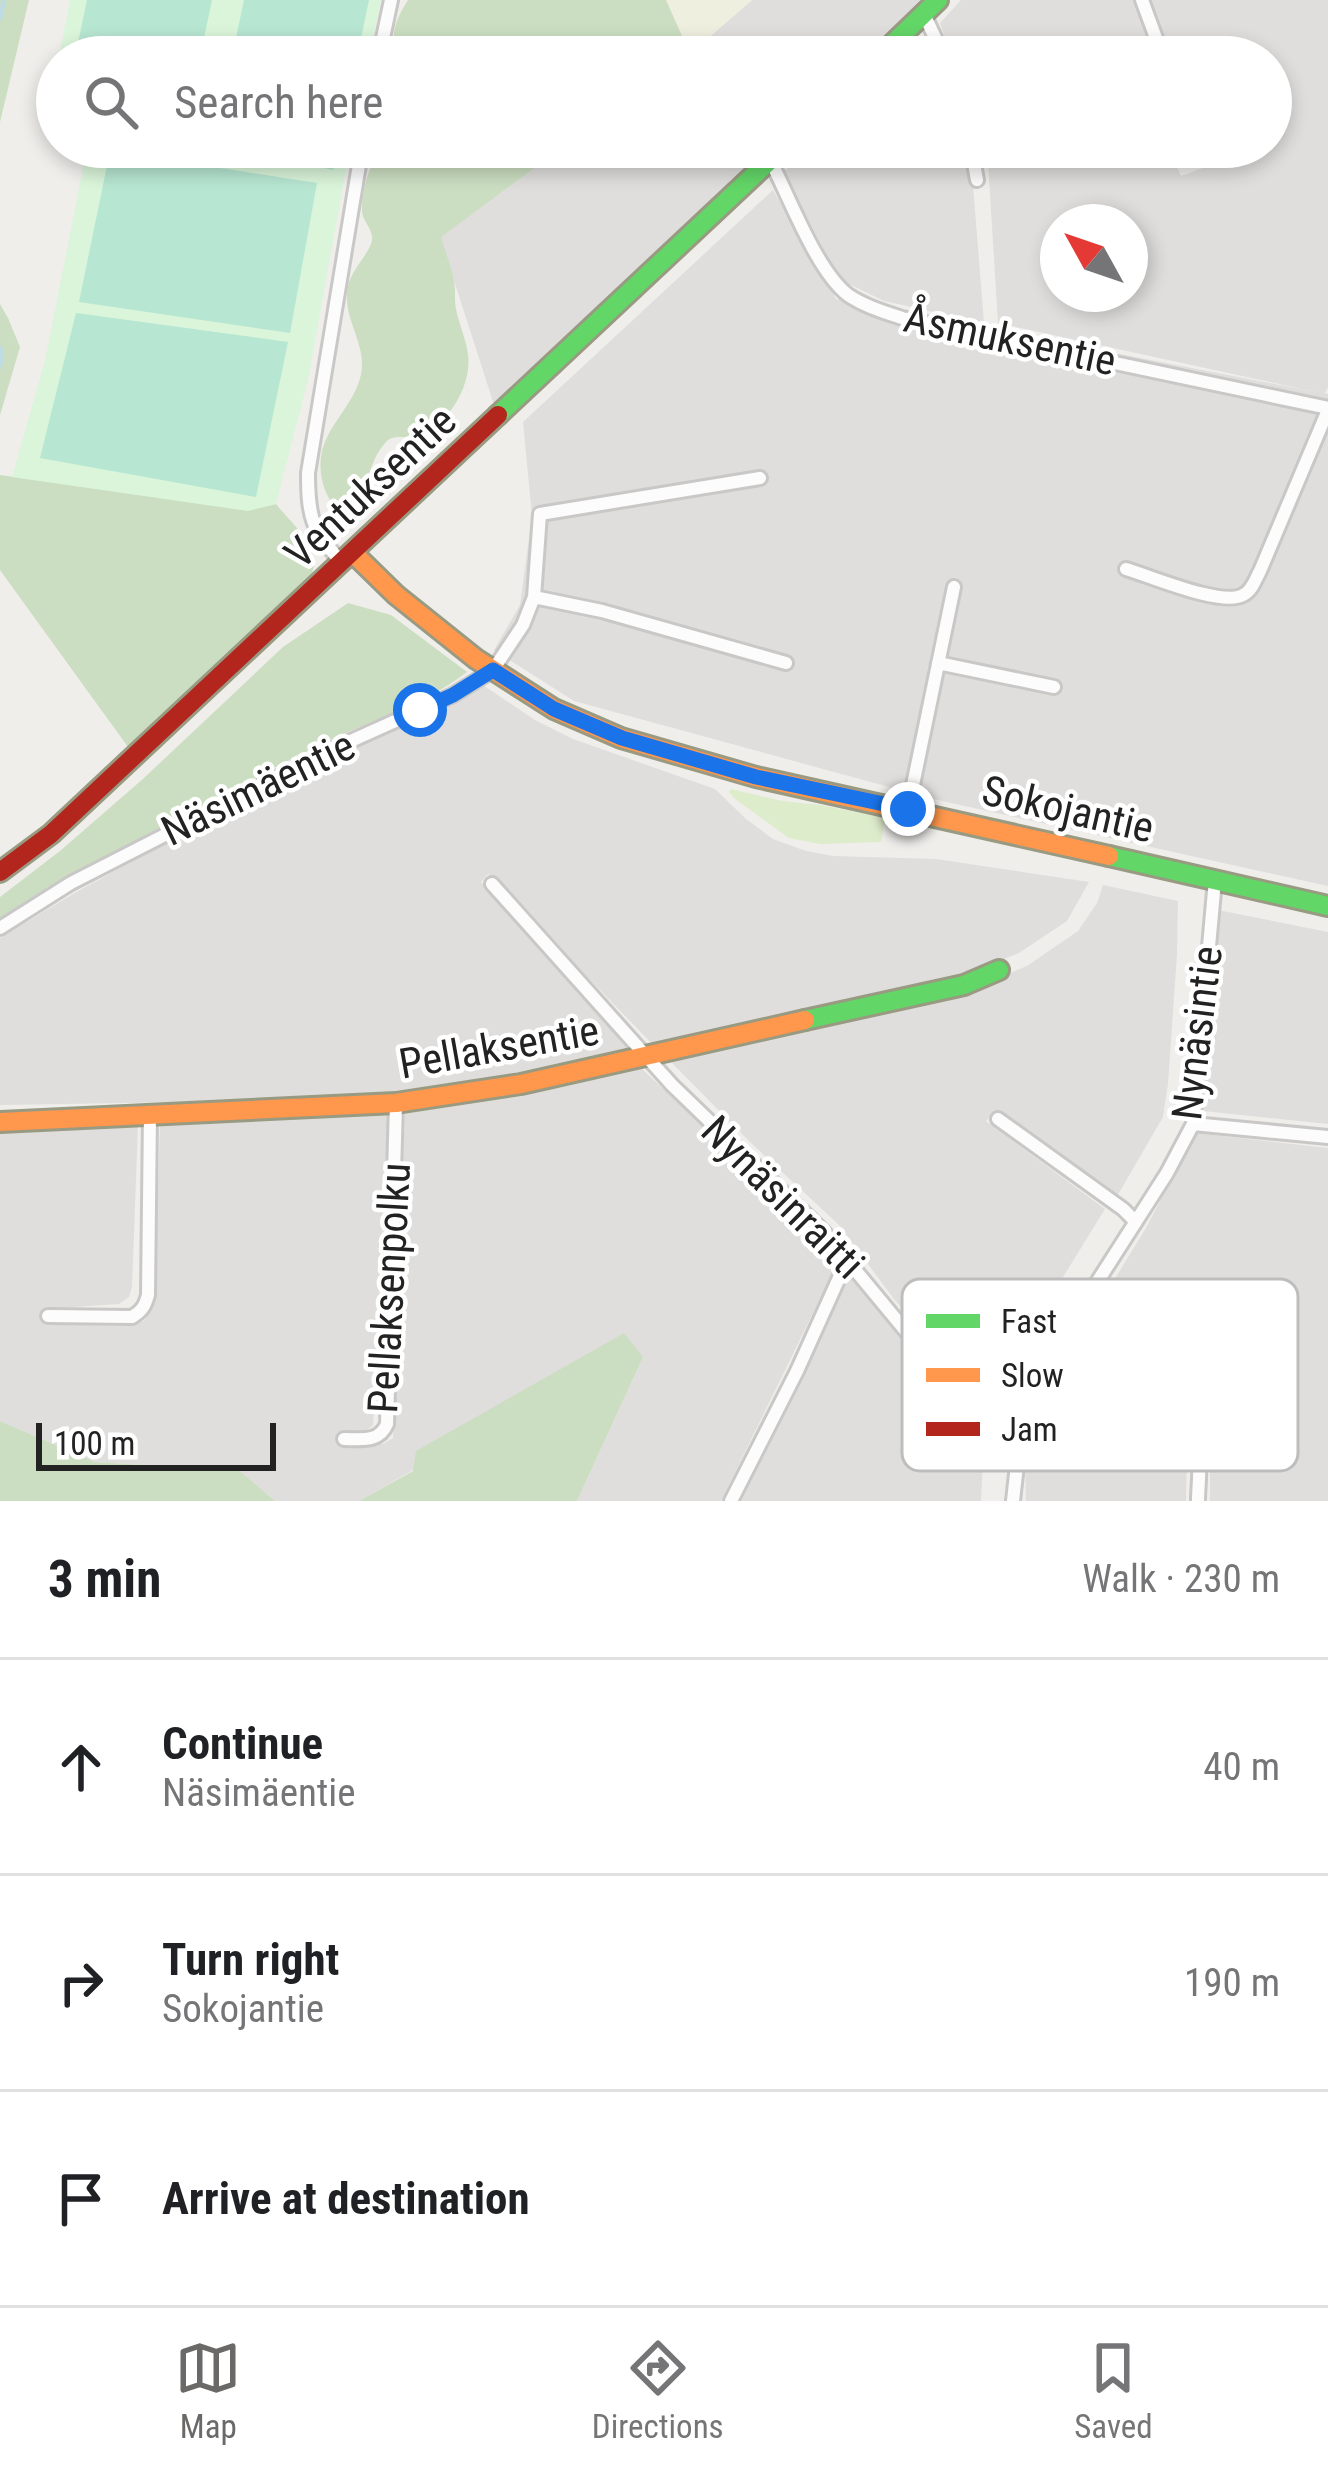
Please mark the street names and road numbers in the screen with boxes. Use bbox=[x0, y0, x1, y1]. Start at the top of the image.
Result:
street label: Åsmuksentie bbox=[900, 291, 1121, 385]
street label: Ventuksentie bbox=[275, 396, 465, 578]
street label: Näsimäentie bbox=[154, 720, 362, 856]
street label: Sokojantie bbox=[977, 765, 1159, 853]
street label: Nynäsintie bbox=[1162, 943, 1232, 1123]
street label: Pellaksentie bbox=[395, 1005, 603, 1089]
street label: Nynäsinraitti bbox=[692, 1106, 874, 1288]
street label: Pellaksenpolku bbox=[358, 1161, 420, 1415]

